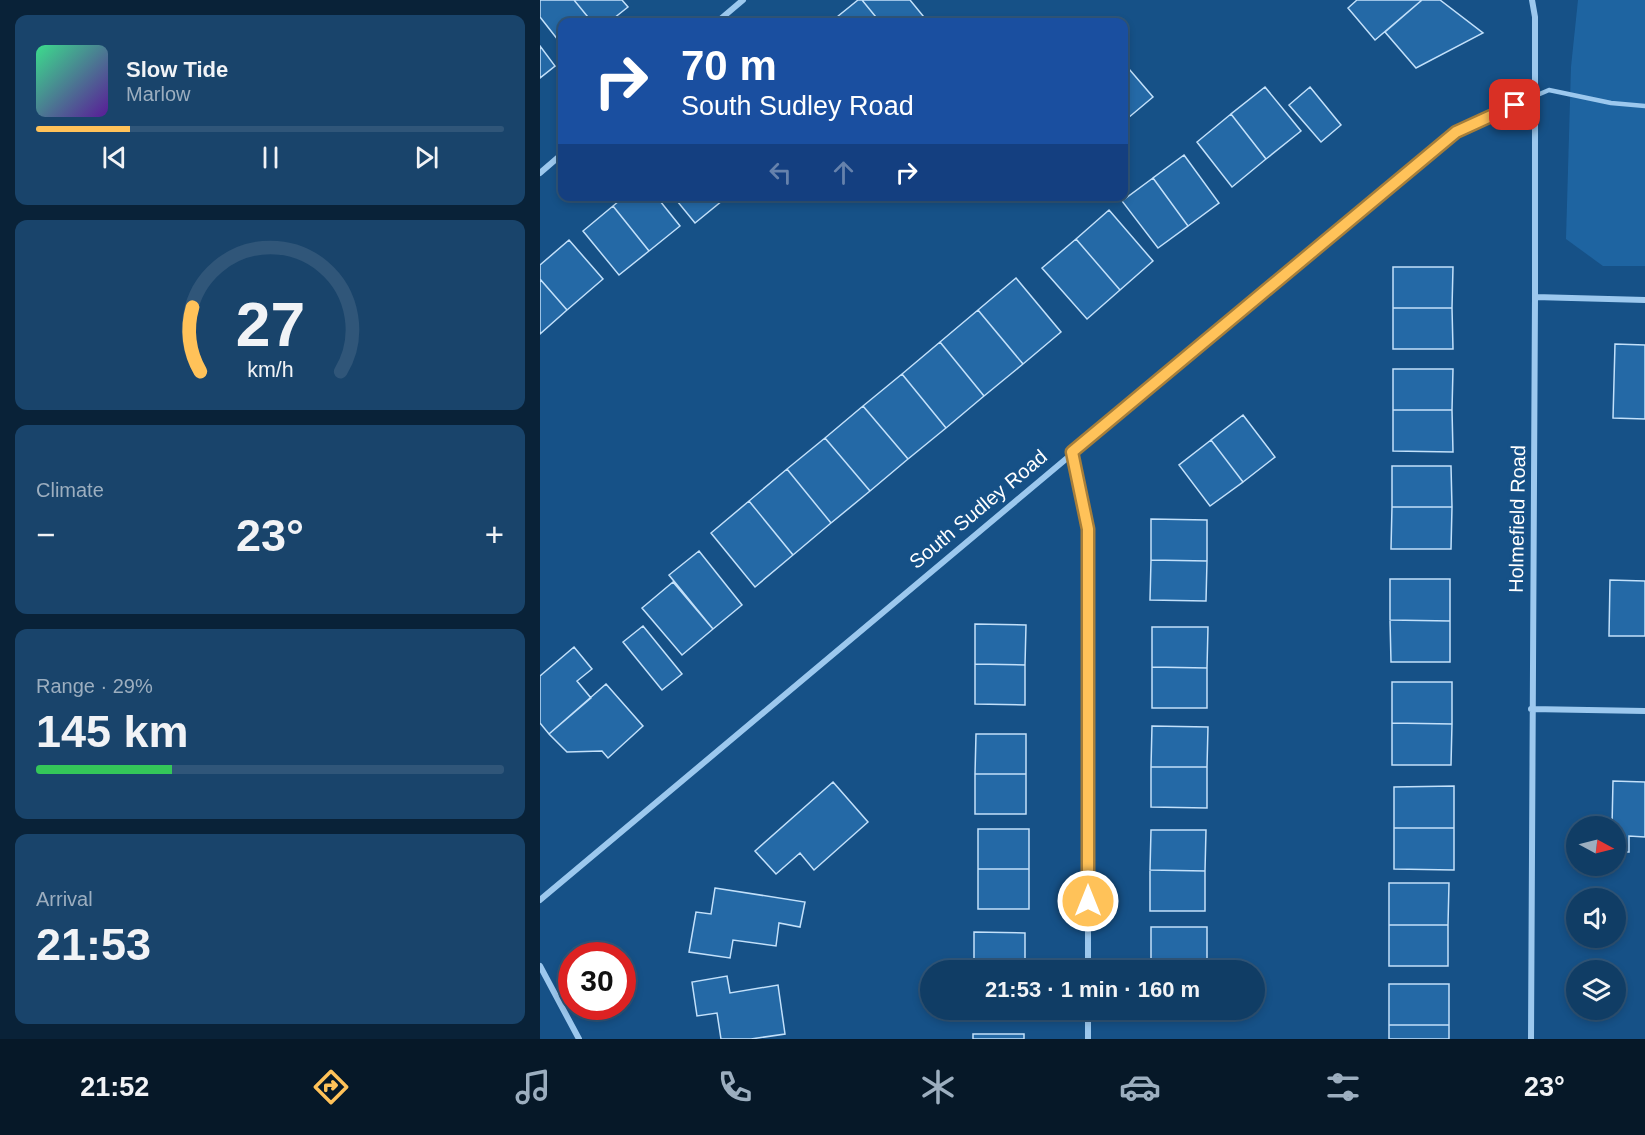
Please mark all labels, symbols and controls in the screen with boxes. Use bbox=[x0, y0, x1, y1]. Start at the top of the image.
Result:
icon: right bbox=[582, 42, 660, 120]
text: 70 m bbox=[681, 42, 777, 89]
text: Slow Tide bbox=[126, 57, 228, 82]
pin bbox=[1489, 79, 1540, 130]
text: Marlow bbox=[126, 83, 190, 105]
icon: arrive bbox=[1498, 88, 1531, 121]
text: South Sudley Road bbox=[681, 91, 914, 121]
icon: previous bbox=[98, 141, 131, 174]
icon: pause bbox=[254, 141, 287, 174]
icon: next bbox=[410, 141, 443, 174]
icon: left bbox=[764, 156, 797, 189]
icon: ahead bbox=[827, 156, 860, 189]
icon: right bbox=[890, 156, 923, 189]
text: 27 bbox=[235, 290, 305, 359]
text: km/h bbox=[247, 358, 293, 382]
street label: South Sudley Road bbox=[905, 445, 1051, 573]
street label: Holmefield Road bbox=[1505, 445, 1529, 593]
text: Climate bbox=[36, 479, 104, 501]
text: 23° bbox=[236, 510, 304, 561]
text: − bbox=[36, 516, 55, 553]
text: + bbox=[485, 516, 504, 553]
text: Range · 29% bbox=[36, 675, 153, 697]
text: 145 km bbox=[36, 706, 189, 757]
north arrow bbox=[1566, 816, 1626, 876]
map controls bbox=[1566, 816, 1626, 1020]
position arrow bbox=[1056, 869, 1120, 933]
text: Arrival bbox=[36, 888, 93, 910]
button: sound bbox=[1566, 888, 1626, 948]
text: 21:53 bbox=[36, 919, 151, 970]
speed limit sign: 30 bbox=[558, 942, 636, 1020]
button: layers bbox=[1566, 960, 1626, 1020]
text: 21:53 · 1 min · 160 m bbox=[985, 977, 1200, 1002]
icon: directions bbox=[310, 1066, 352, 1108]
icon: music bbox=[512, 1066, 554, 1108]
icon: phone bbox=[714, 1066, 756, 1108]
icon: climate bbox=[917, 1066, 959, 1108]
icon: car bbox=[1119, 1066, 1161, 1108]
icon: filters bbox=[1322, 1066, 1364, 1108]
text: 21:52 bbox=[80, 1072, 149, 1102]
text: 23° bbox=[1524, 1072, 1565, 1102]

